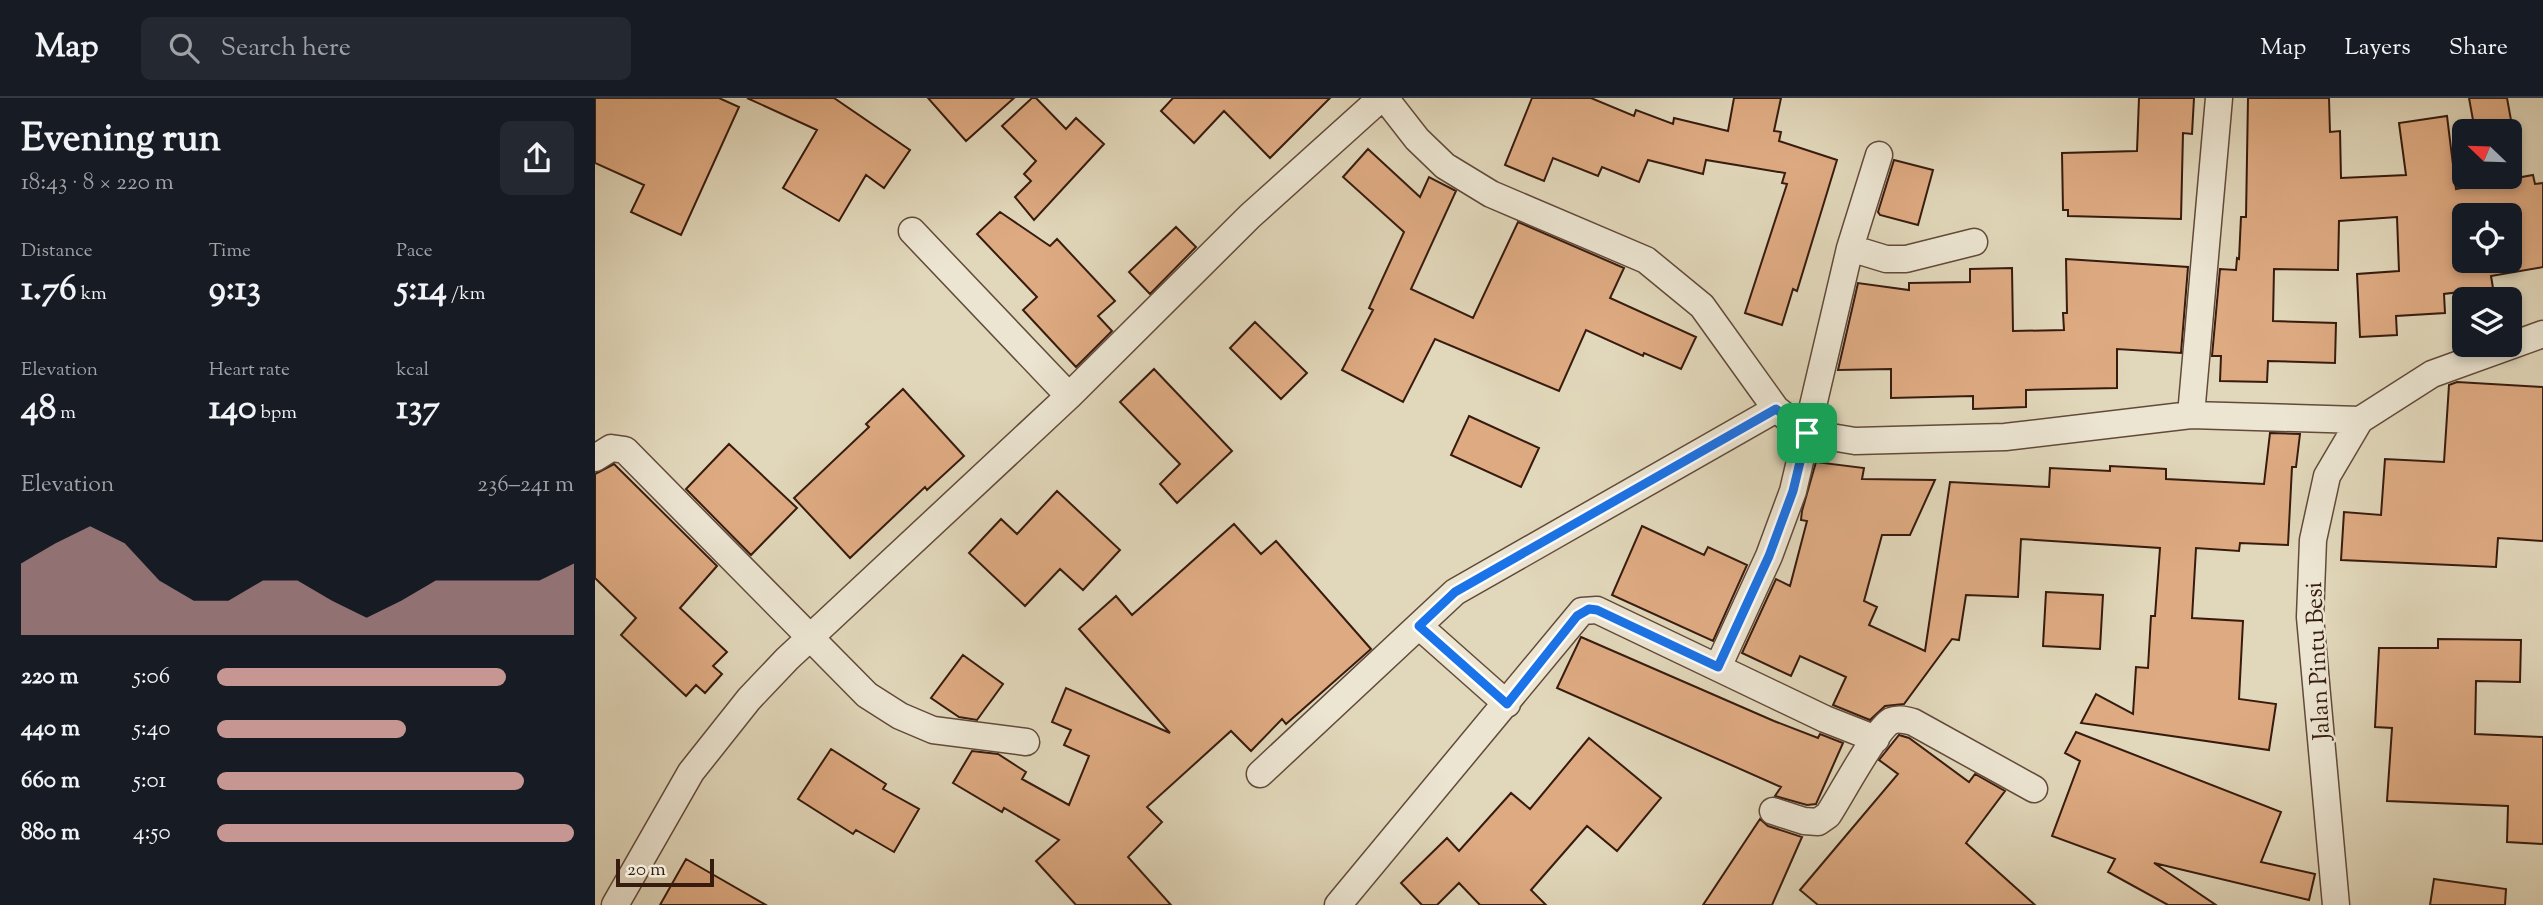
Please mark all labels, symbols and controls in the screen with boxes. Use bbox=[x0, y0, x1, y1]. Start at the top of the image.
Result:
search box bbox=[141, 17, 631, 80]
text: Map bbox=[35, 24, 99, 72]
icon: search bbox=[165, 29, 203, 67]
text: Search here bbox=[221, 30, 351, 67]
text: Map bbox=[2260, 31, 2306, 65]
text: Layers bbox=[2344, 31, 2411, 65]
text: Share bbox=[2449, 31, 2508, 65]
text: Evening run bbox=[21, 114, 221, 168]
north arrow bbox=[2452, 119, 2522, 189]
map controls bbox=[2452, 119, 2522, 357]
button: share bbox=[500, 121, 574, 195]
text: 18:43 · 8 × 220 m bbox=[21, 167, 174, 200]
button: locate bbox=[2452, 203, 2522, 273]
text: Distance bbox=[21, 238, 93, 265]
text: Time bbox=[209, 238, 251, 265]
text: Pace bbox=[396, 238, 433, 265]
text: 1.76 bbox=[21, 265, 77, 316]
text: 9:13 bbox=[209, 265, 261, 316]
text: 5:14 bbox=[396, 265, 447, 316]
text: km bbox=[77, 281, 107, 308]
text: /km bbox=[447, 281, 485, 308]
button: layers bbox=[2452, 287, 2522, 357]
text: Elevation bbox=[21, 357, 98, 384]
text: Heart rate bbox=[209, 357, 290, 384]
text: kcal bbox=[396, 357, 429, 384]
text: 48 bbox=[21, 384, 56, 435]
text: 140 bbox=[209, 384, 256, 435]
text: 137 bbox=[396, 384, 440, 435]
text: m bbox=[56, 400, 76, 427]
text: bpm bbox=[256, 400, 297, 427]
pin bbox=[1777, 403, 1837, 463]
icon: arrive bbox=[1788, 414, 1826, 452]
text: Elevation bbox=[21, 469, 114, 502]
text: 236–241 m bbox=[477, 469, 574, 502]
street label: Jalan Pintu Besi bbox=[2298, 581, 2340, 743]
text: 220 m bbox=[21, 661, 79, 694]
text: 5:06 bbox=[133, 661, 170, 694]
text: 440 m bbox=[21, 713, 80, 746]
text: 5:40 bbox=[133, 713, 170, 746]
text: 660 m bbox=[21, 765, 80, 798]
text: 5:01 bbox=[133, 765, 166, 798]
text: 880 m bbox=[21, 817, 80, 850]
text: 4:50 bbox=[133, 817, 171, 850]
scale bar bbox=[616, 856, 714, 888]
text: 20 m bbox=[627, 857, 666, 884]

